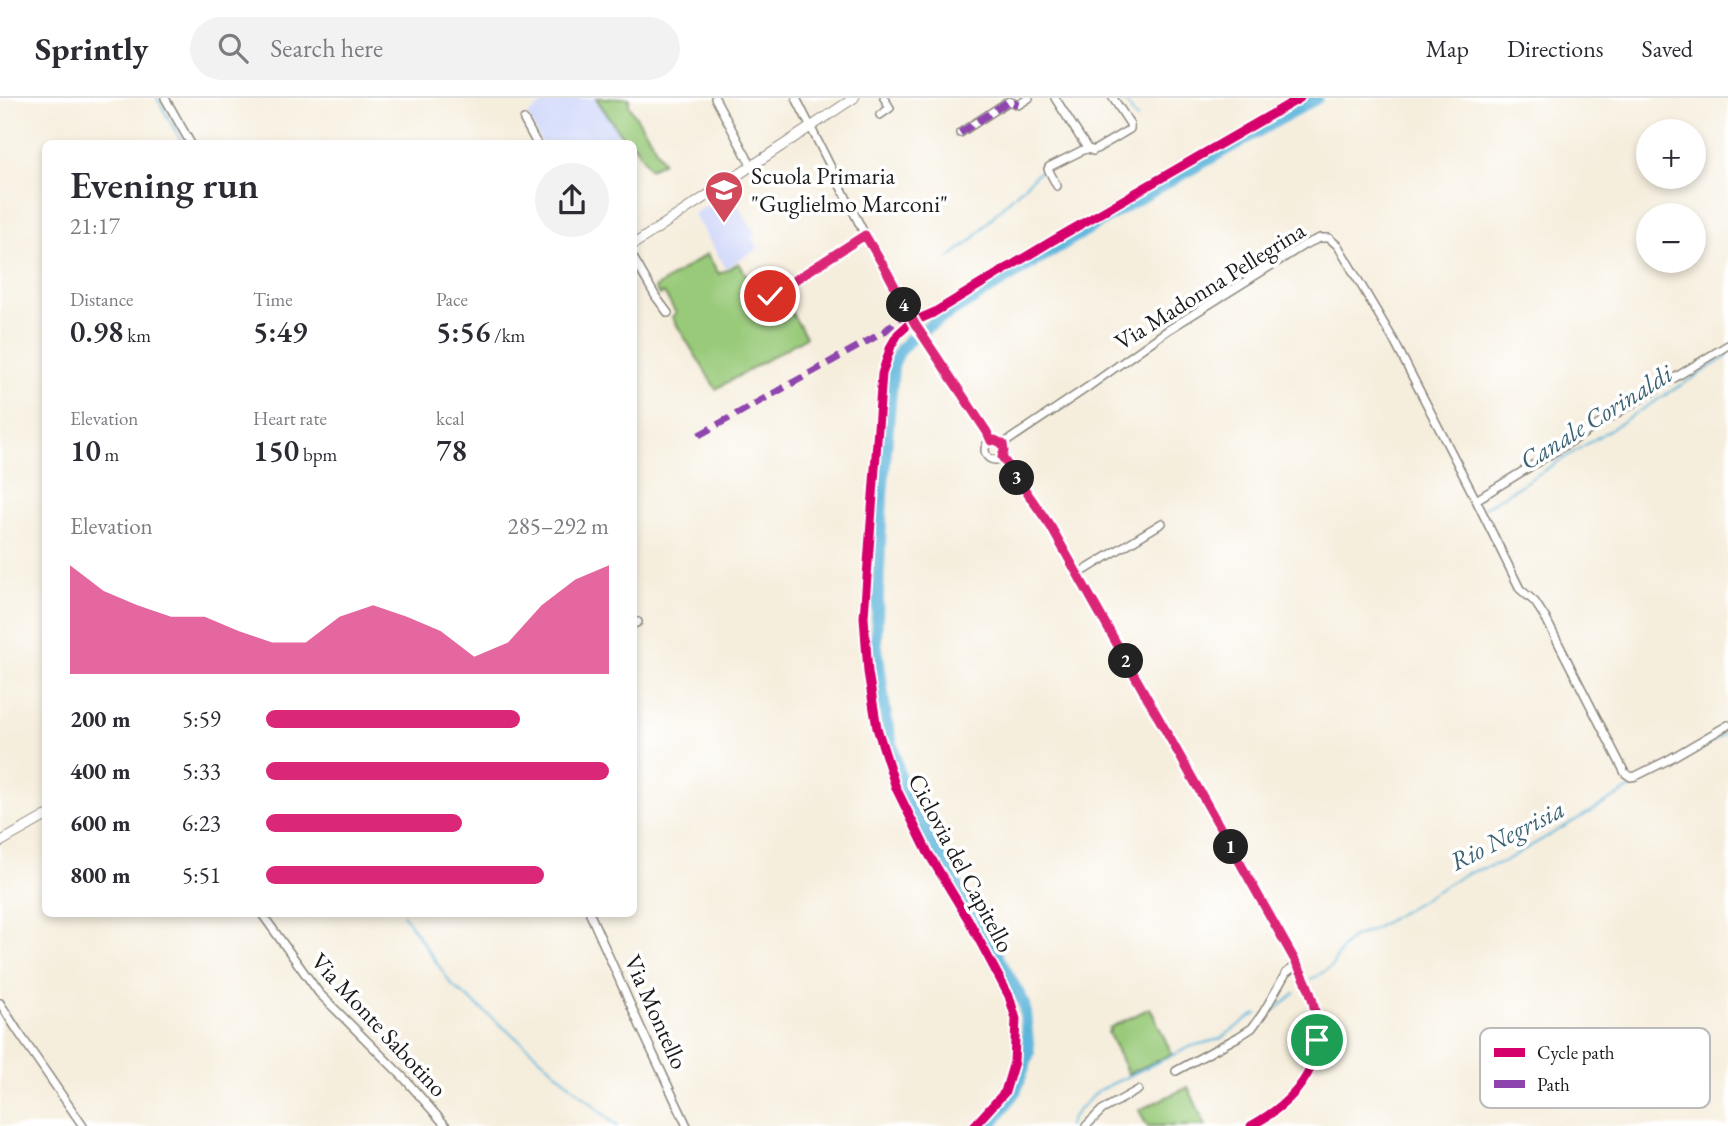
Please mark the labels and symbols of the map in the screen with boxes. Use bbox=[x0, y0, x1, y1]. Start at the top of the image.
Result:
place label: Scuola Primaria "Guglielmo Marconi" bbox=[751, 160, 948, 219]
school or university icon: Scuola Primaria "Guglielmo Marconi" bbox=[703, 169, 745, 224]
street label: Via Madonna Pellegrina bbox=[1109, 214, 1311, 357]
pin bbox=[740, 266, 800, 326]
pin: 4 bbox=[886, 288, 922, 322]
water label: Canale Corinaldi bbox=[1513, 356, 1680, 478]
pin: 3 bbox=[1000, 460, 1034, 496]
pin: 2 bbox=[1108, 644, 1144, 678]
street label: Ciclovia del Capitello bbox=[901, 768, 1022, 958]
water label: Rio Negrisia bbox=[1444, 792, 1570, 878]
pin: 1 bbox=[1214, 830, 1248, 864]
street label: Via Monte Sabotino bbox=[305, 946, 454, 1103]
street label: Via Montello bbox=[618, 950, 695, 1074]
pin bbox=[1287, 1010, 1347, 1070]
legend bbox=[1480, 1028, 1710, 1108]
text: Cycle path bbox=[1537, 1040, 1615, 1065]
text: Path bbox=[1537, 1072, 1570, 1097]

